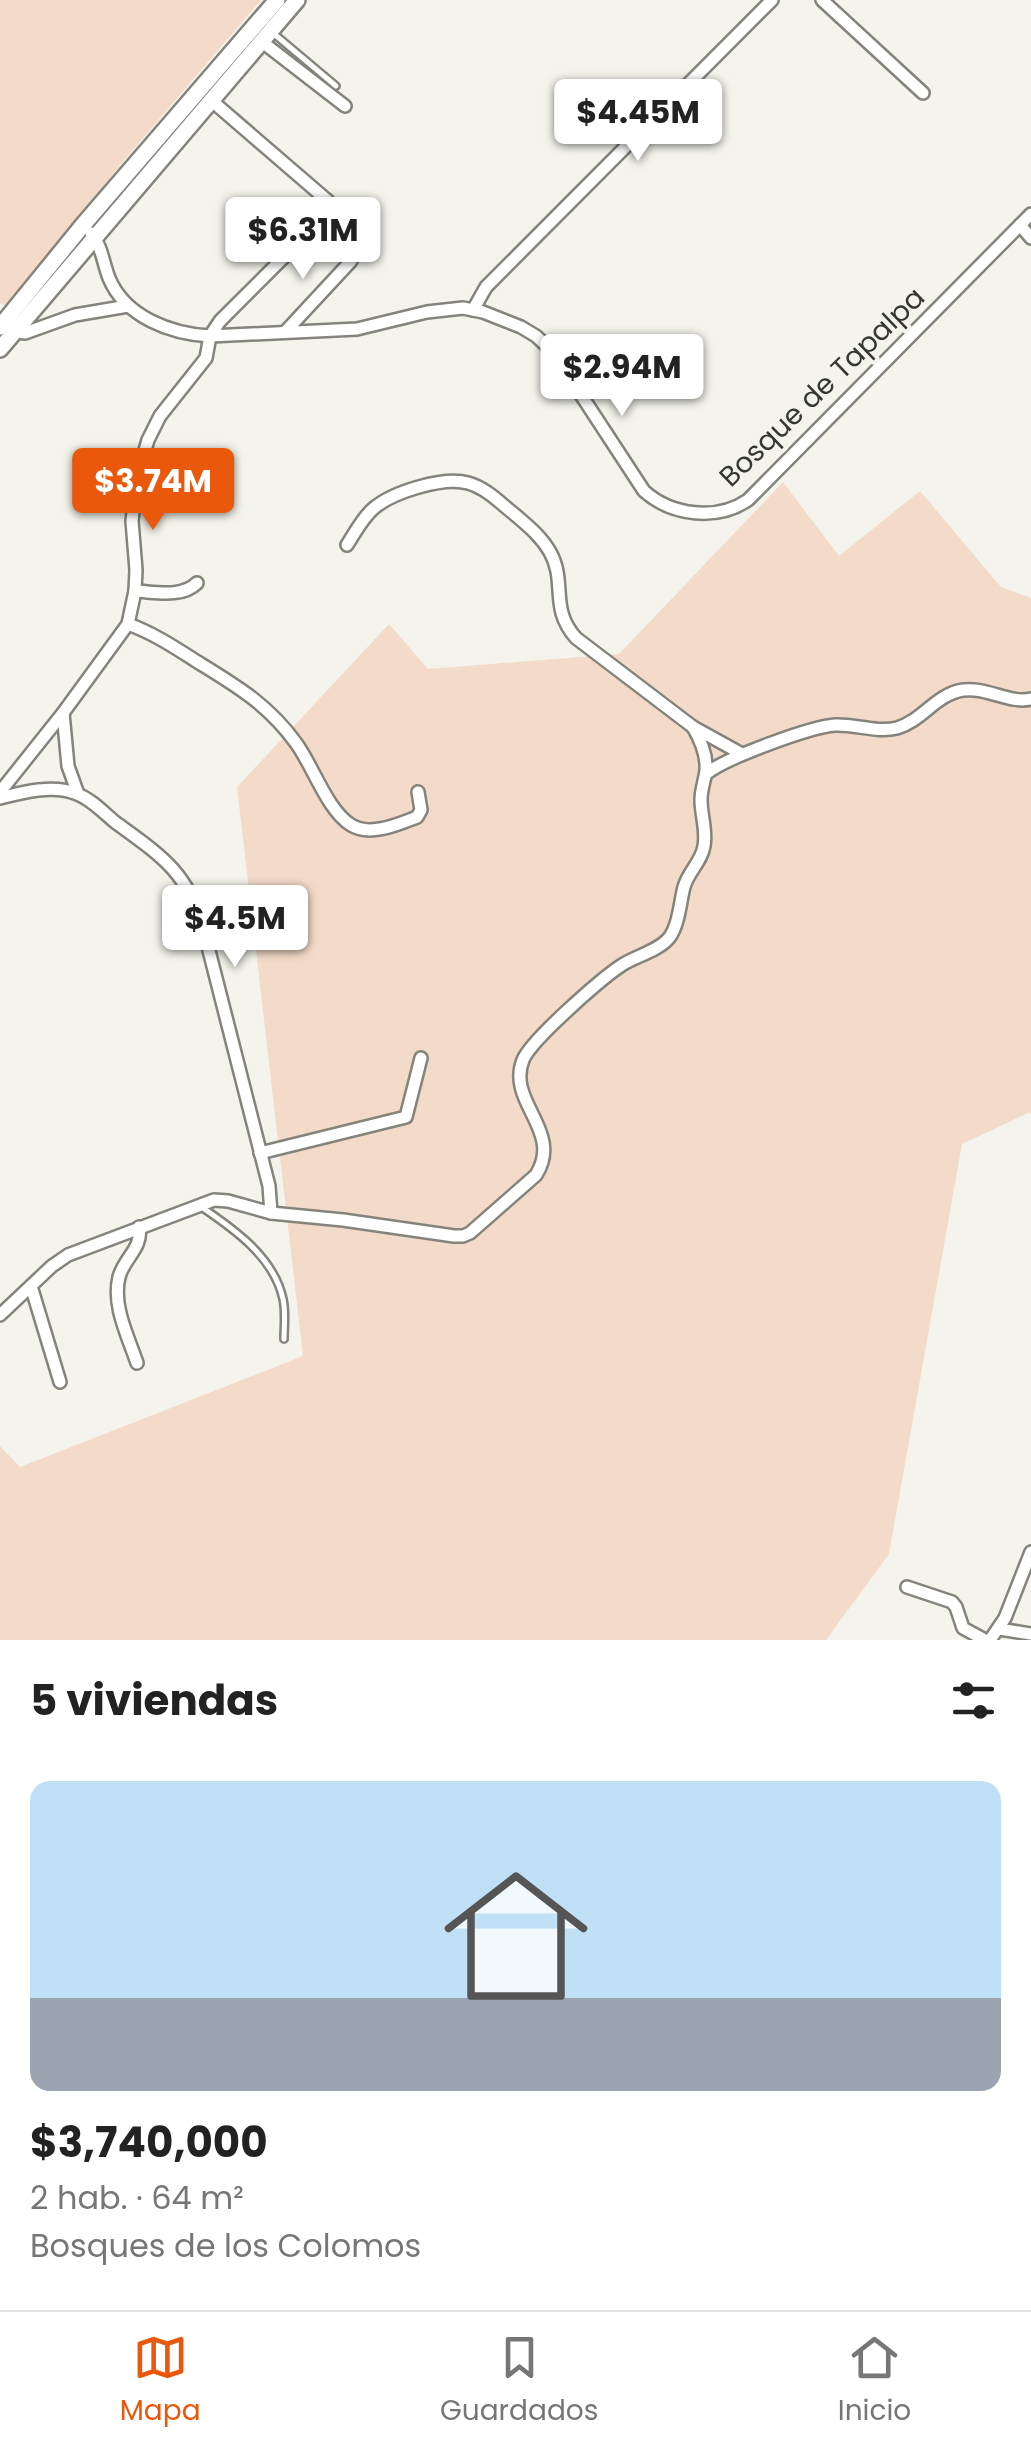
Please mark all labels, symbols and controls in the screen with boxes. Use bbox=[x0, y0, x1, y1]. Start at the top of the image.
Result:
pin: $4.45M bbox=[557, 79, 719, 164]
text: $4.45M bbox=[576, 89, 700, 134]
pin: $6.31M bbox=[222, 197, 384, 282]
text: $6.31M bbox=[247, 207, 359, 252]
street label: Bosque de Tapalpa bbox=[711, 279, 933, 495]
pin: $2.94M bbox=[541, 334, 703, 419]
text: $2.94M bbox=[562, 344, 682, 389]
pin: $3.74M bbox=[72, 448, 234, 533]
text: $3.74M bbox=[94, 458, 212, 503]
pin: $4.5M bbox=[165, 885, 305, 970]
text: $4.5M bbox=[184, 895, 286, 940]
text: 5 viviendas bbox=[30, 1671, 278, 1730]
icon: filters bbox=[946, 1673, 1001, 1728]
icon: home bbox=[426, 1846, 606, 2026]
text: $3,740,000 bbox=[30, 2113, 268, 2172]
text: 2 hab. · 64 m² bbox=[30, 2175, 244, 2220]
text: Bosques de los Colomos bbox=[30, 2223, 421, 2268]
tab: Mapa bbox=[120, 2330, 201, 2432]
tab: Guardados bbox=[440, 2330, 598, 2432]
tab: Inicio bbox=[838, 2330, 911, 2432]

